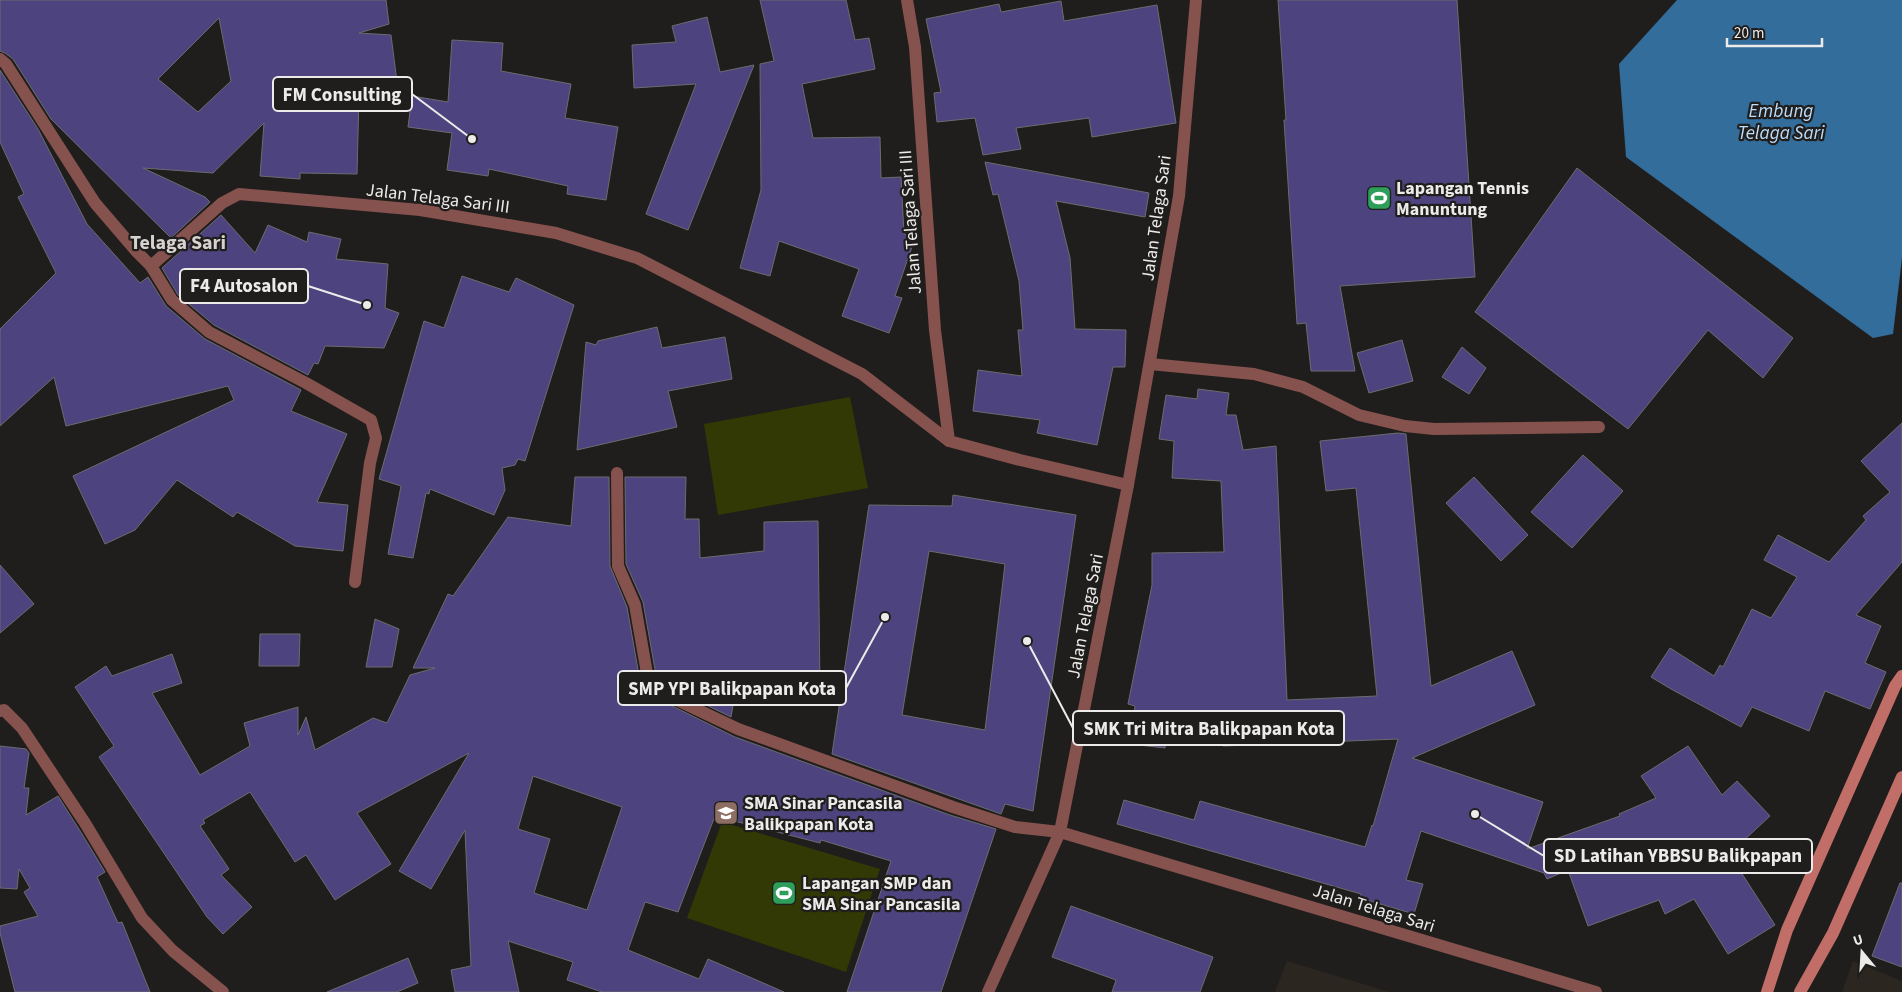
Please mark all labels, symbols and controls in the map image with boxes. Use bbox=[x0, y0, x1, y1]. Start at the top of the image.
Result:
scale bar bbox=[1727, 15, 1822, 47]
text: 20 m bbox=[1734, 23, 1764, 44]
callout: FM Consulting bbox=[273, 77, 412, 111]
text: FM Consulting bbox=[283, 82, 401, 109]
water label: Embung Telaga Sari bbox=[1737, 98, 1825, 147]
street label: Jalan Telaga Sari III bbox=[893, 149, 928, 295]
street label: Jalan Telaga Sari bbox=[1135, 154, 1178, 283]
place label: Lapangan Tennis Manuntung bbox=[1396, 176, 1529, 222]
street label: Jalan Telaga Sari III bbox=[365, 177, 511, 220]
sports icon: Lapangan Tennis Manuntung bbox=[1366, 185, 1392, 211]
district label: Telaga Sari bbox=[130, 229, 226, 257]
callout: F4 Autosalon bbox=[180, 269, 308, 303]
text: F4 Autosalon bbox=[190, 273, 298, 300]
street label: Jalan Telaga Sari bbox=[1061, 552, 1110, 681]
callout: SMP YPI Balikpapan Kota bbox=[618, 671, 846, 705]
text: SMP YPI Balikpapan Kota bbox=[628, 676, 836, 703]
callout: SMK Tri Mitra Balikpapan Kota bbox=[1073, 711, 1344, 745]
text: SMK Tri Mitra Balikpapan Kota bbox=[1083, 716, 1335, 743]
place label: SMA Sinar Pancasila Balikpapan Kota bbox=[744, 791, 902, 837]
school or university icon: SMA Sinar Pancasila Balikpapan Kota bbox=[713, 800, 739, 826]
callout: SD Latihan YBBSU Balikpapan bbox=[1544, 839, 1812, 873]
text: SD Latihan YBBSU Balikpapan bbox=[1554, 843, 1802, 870]
place label: Lapangan SMP dan SMA Sinar Pancasila bbox=[802, 871, 960, 917]
street label: Jalan Telaga Sari bbox=[1310, 878, 1438, 939]
sports icon: Lapangan SMP dan SMA Sinar Pancasila bbox=[771, 880, 797, 906]
north arrow bbox=[1837, 927, 1887, 977]
text: U bbox=[1851, 930, 1866, 952]

